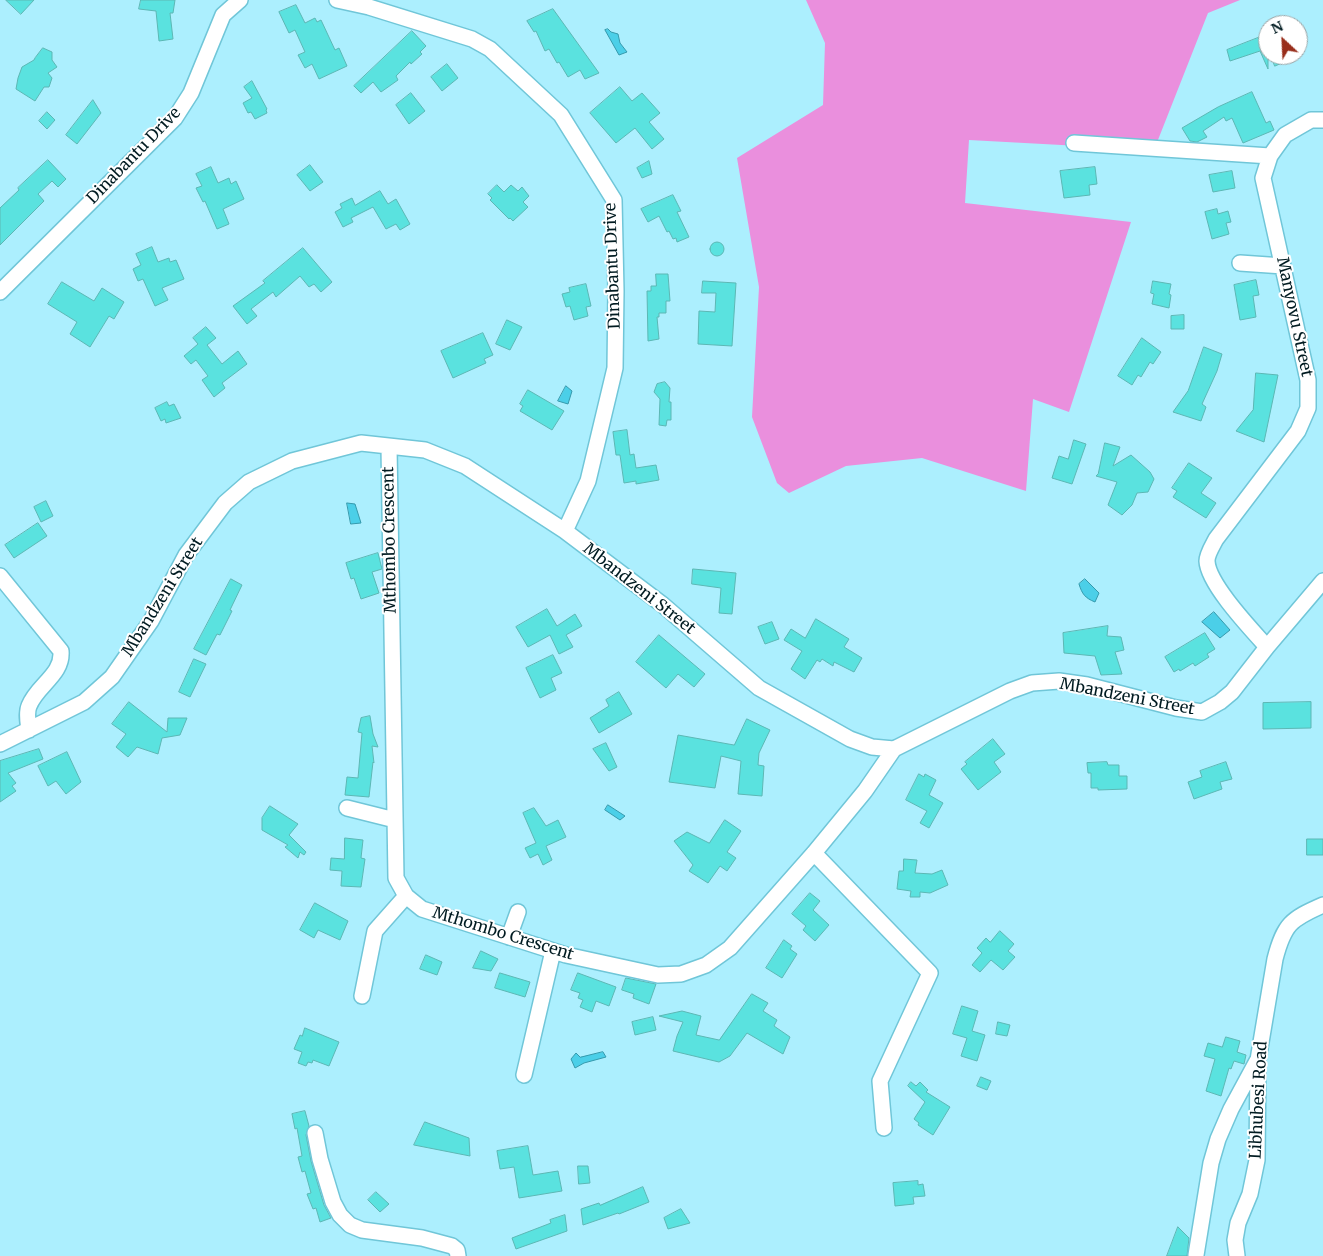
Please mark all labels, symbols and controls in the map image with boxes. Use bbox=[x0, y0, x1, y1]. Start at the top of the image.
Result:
north arrow bbox=[1258, 15, 1308, 65]
text: N bbox=[1268, 17, 1286, 38]
street label: Dinabantu Drive bbox=[83, 104, 185, 208]
street label: Dinabantu Drive bbox=[601, 202, 625, 330]
street label: Manyovu Street bbox=[1272, 255, 1316, 379]
street label: Mthombo Crescent bbox=[379, 467, 401, 613]
street label: Mbandzeni Street bbox=[119, 534, 207, 660]
street label: Mbandzeni Street bbox=[579, 539, 699, 639]
street label: Mbandzeni Street bbox=[1058, 675, 1196, 719]
street label: Mthombo Crescent bbox=[430, 903, 576, 965]
street label: Libhubesi Road bbox=[1246, 1041, 1272, 1159]

